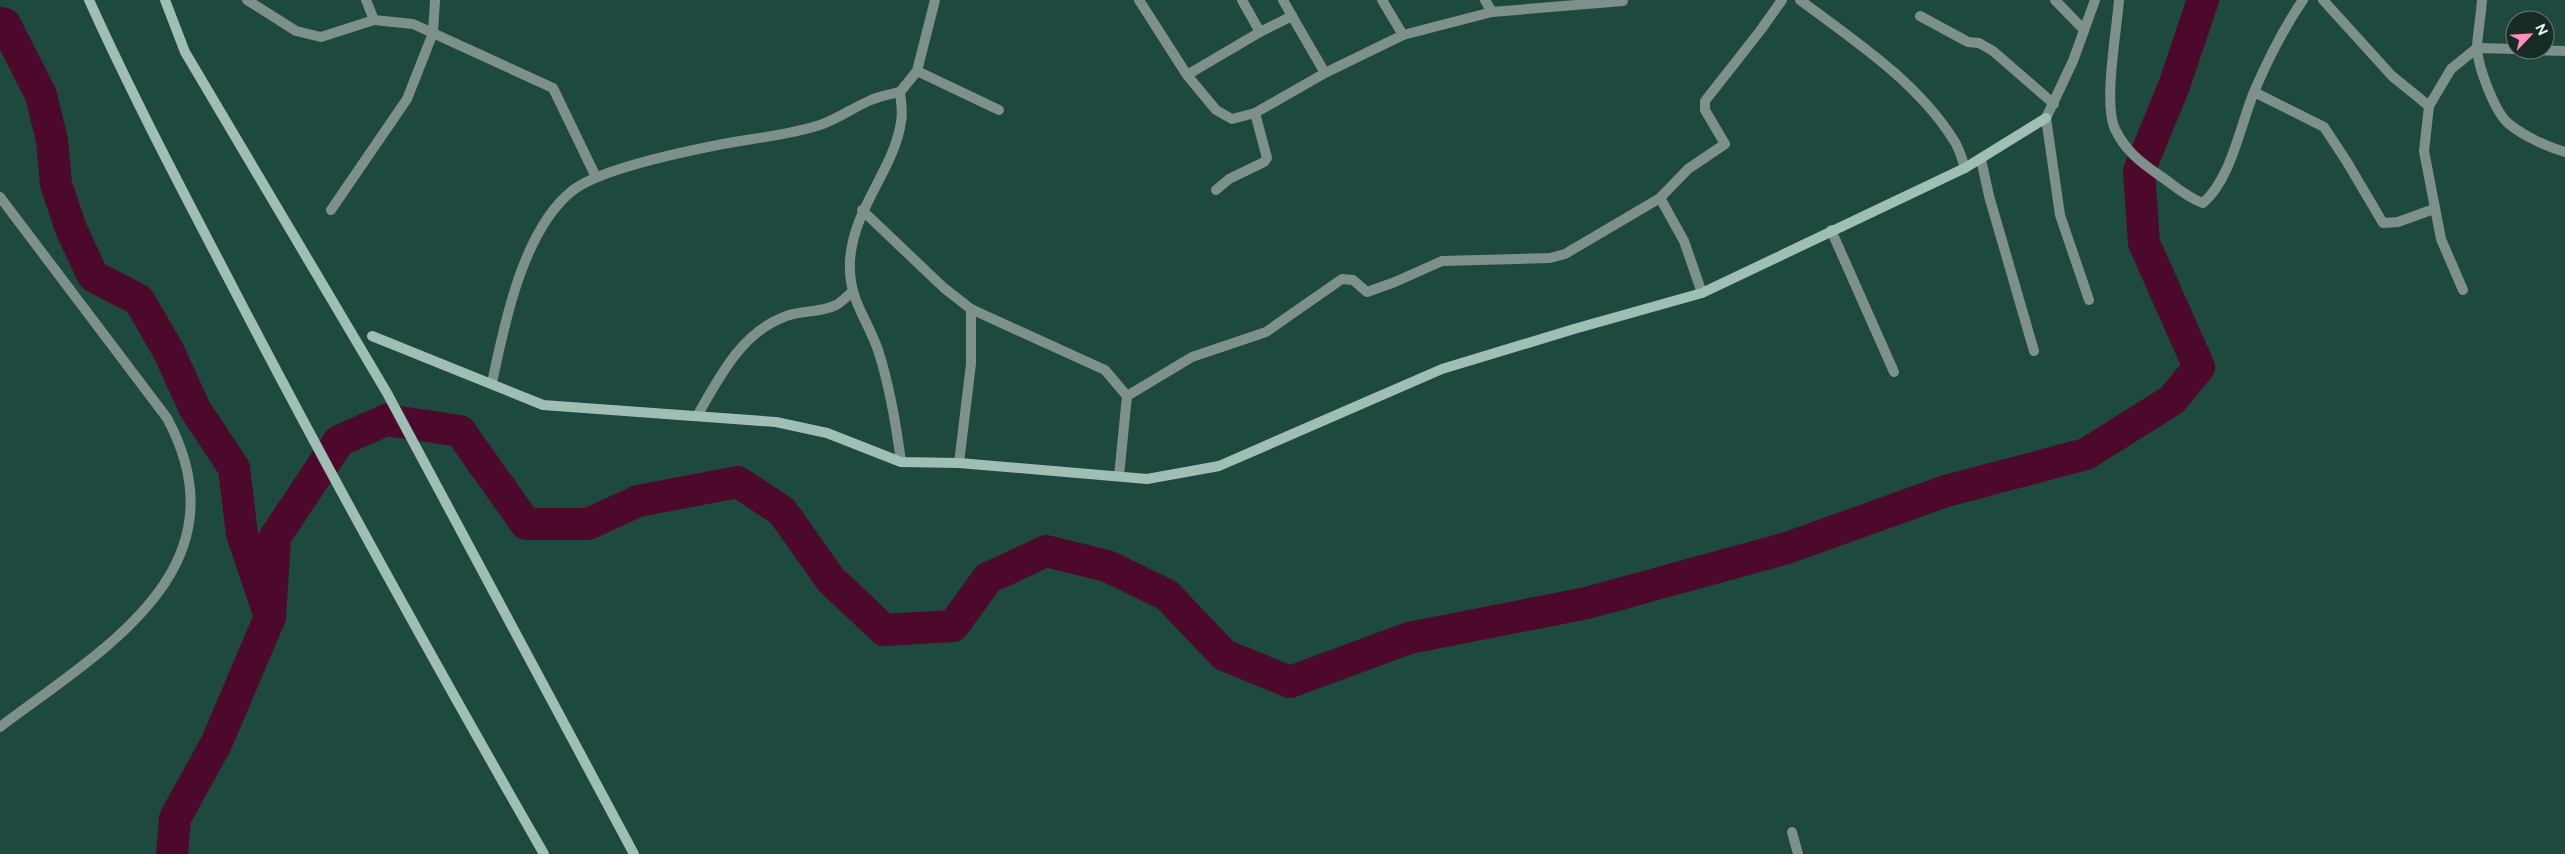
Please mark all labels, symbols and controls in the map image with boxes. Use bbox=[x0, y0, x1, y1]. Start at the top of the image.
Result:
north arrow bbox=[2505, 10, 2555, 60]
text: N bbox=[2532, 21, 2551, 38]

